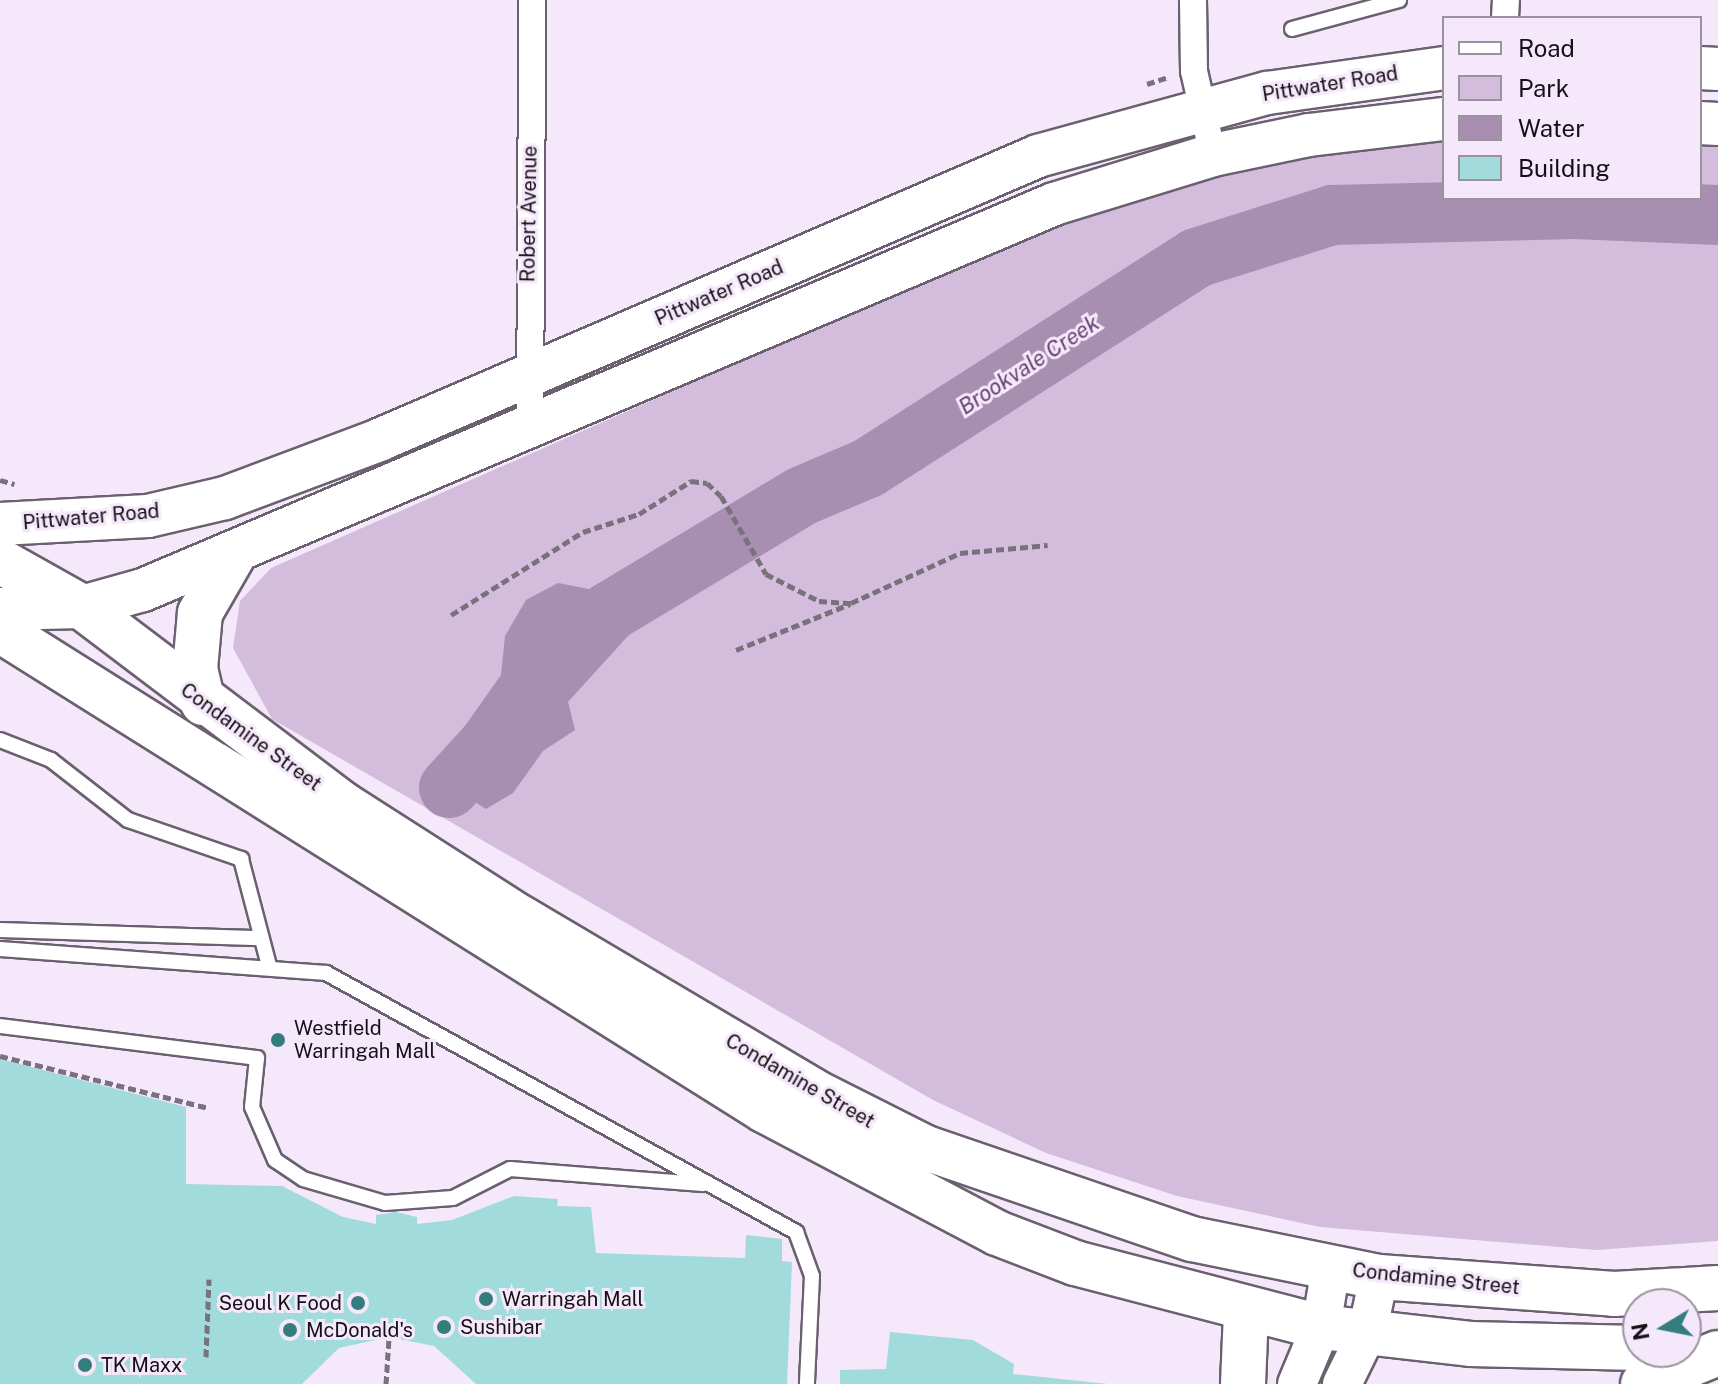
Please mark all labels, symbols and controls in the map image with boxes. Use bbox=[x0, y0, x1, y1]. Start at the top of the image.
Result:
legend bbox=[1442, 16, 1702, 200]
text: Road bbox=[1518, 34, 1575, 62]
street label: Pittwater Road bbox=[1260, 61, 1400, 107]
text: Park bbox=[1518, 74, 1569, 102]
text: Water bbox=[1518, 114, 1585, 142]
street label: Robert Avenue bbox=[516, 145, 542, 283]
text: Building bbox=[1518, 154, 1610, 182]
street label: Pittwater Road bbox=[651, 255, 787, 331]
water label: Brookvale Creek bbox=[954, 310, 1104, 420]
street label: Pittwater Road bbox=[22, 499, 160, 535]
street label: Condamine Street bbox=[176, 678, 326, 796]
place label: Westfield Warringah Mall bbox=[294, 1016, 436, 1063]
street label: Condamine Street bbox=[721, 1029, 879, 1133]
marker: Westfield Warringah Mall bbox=[269, 1031, 287, 1049]
street label: Condamine Street bbox=[1351, 1258, 1521, 1300]
place label: Warringah Mall bbox=[502, 1287, 644, 1311]
north arrow bbox=[1622, 1288, 1702, 1368]
marker: Warringah Mall bbox=[477, 1290, 495, 1308]
place label: Seoul K Food bbox=[219, 1291, 342, 1315]
marker: Seoul K Food bbox=[349, 1294, 367, 1312]
place label: Sushibar bbox=[460, 1315, 542, 1339]
place label: McDonald's bbox=[306, 1318, 413, 1342]
marker: Sushibar bbox=[435, 1318, 453, 1336]
marker: McDonald's bbox=[281, 1321, 299, 1339]
text: N bbox=[1626, 1321, 1655, 1343]
place label: TK Maxx bbox=[101, 1353, 182, 1377]
marker: TK Maxx bbox=[76, 1356, 94, 1374]

